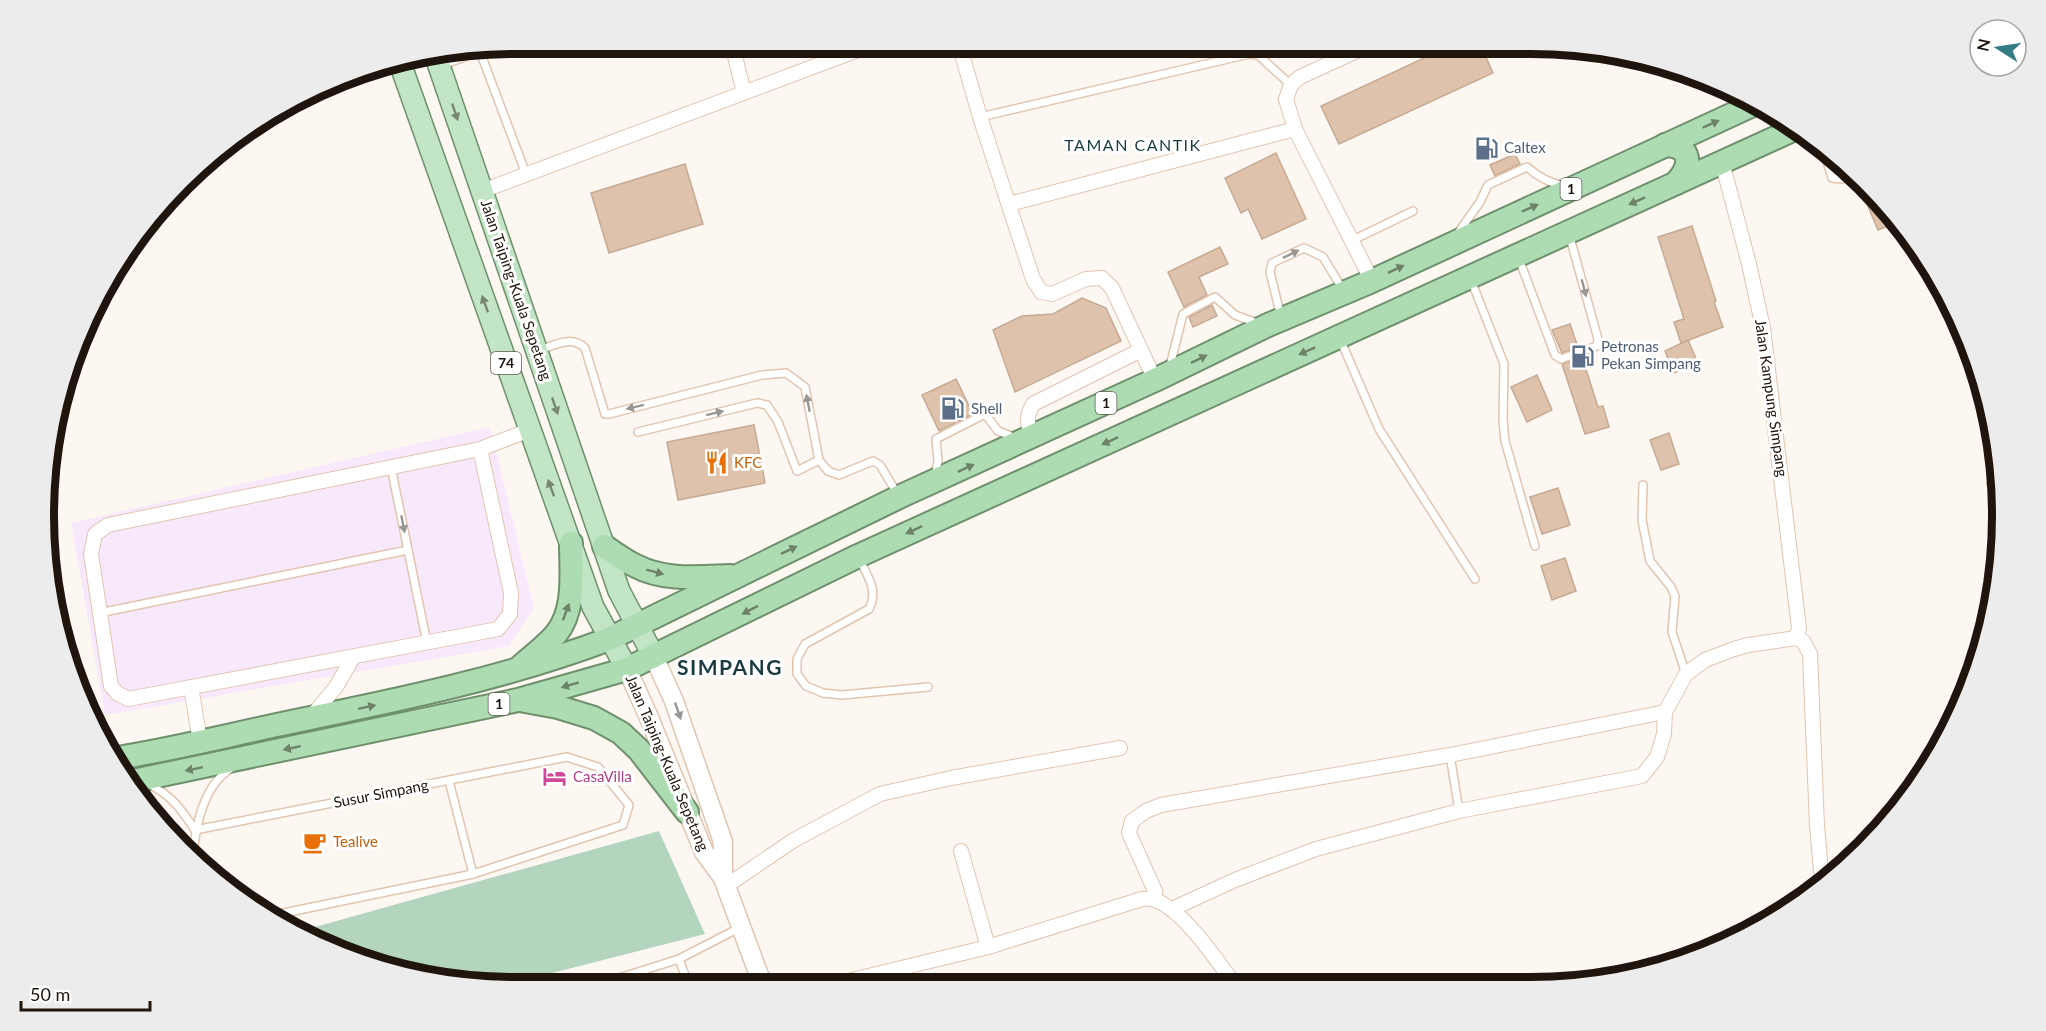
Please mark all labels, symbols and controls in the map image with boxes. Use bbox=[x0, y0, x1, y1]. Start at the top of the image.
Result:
north arrow bbox=[1968, 18, 2028, 78]
text: N bbox=[1972, 37, 1993, 53]
one-way arrow bbox=[451, 103, 461, 121]
one-way arrow bbox=[1702, 120, 1719, 129]
district label: TAMAN CANTIK bbox=[1064, 135, 1202, 154]
fuel station icon: Caltex bbox=[1473, 135, 1499, 161]
place label: Caltex bbox=[1504, 138, 1546, 156]
road number: 1 bbox=[1560, 178, 1582, 200]
one-way arrow bbox=[1628, 196, 1645, 205]
street label: Jalan Taiping-Kuala Sepetang bbox=[478, 197, 556, 382]
one-way arrow bbox=[1522, 203, 1539, 212]
one-way arrow bbox=[1283, 249, 1300, 258]
one-way arrow bbox=[1388, 265, 1405, 274]
one-way arrow bbox=[1580, 279, 1589, 297]
one-way arrow bbox=[480, 295, 490, 313]
street label: Jalan Kampung Simpang bbox=[1752, 318, 1792, 478]
place label: Petronas Pekan Simpang bbox=[1601, 337, 1701, 372]
fuel station icon: Petronas Pekan Simpang bbox=[1570, 343, 1596, 369]
one-way arrow bbox=[1298, 347, 1315, 356]
road number: 74 bbox=[491, 352, 521, 374]
one-way arrow bbox=[1191, 354, 1208, 363]
road number: 1 bbox=[1096, 392, 1116, 414]
one-way arrow bbox=[803, 393, 812, 412]
fuel station icon: Shell bbox=[940, 396, 966, 422]
one-way arrow bbox=[551, 398, 561, 416]
place label: Shell bbox=[971, 399, 1002, 417]
one-way arrow bbox=[626, 403, 644, 413]
one-way arrow bbox=[706, 408, 724, 418]
one-way arrow bbox=[1102, 436, 1119, 445]
restaurant icon: KFC bbox=[703, 450, 729, 476]
place label: KFC bbox=[734, 453, 762, 471]
one-way arrow bbox=[957, 463, 974, 472]
one-way arrow bbox=[546, 479, 556, 497]
one-way arrow bbox=[398, 515, 408, 534]
one-way arrow bbox=[905, 526, 922, 535]
one-way arrow bbox=[780, 546, 798, 556]
one-way arrow bbox=[646, 568, 664, 578]
one-way arrow bbox=[561, 603, 571, 621]
one-way arrow bbox=[741, 605, 758, 615]
district label: SIMPANG bbox=[677, 654, 783, 679]
street label: Jalan Taiping-Kuala Sepetang bbox=[623, 672, 713, 854]
one-way arrow bbox=[561, 681, 579, 690]
road number: 1 bbox=[488, 693, 510, 715]
one-way arrow bbox=[358, 702, 377, 711]
one-way arrow bbox=[673, 702, 683, 720]
one-way arrow bbox=[282, 744, 301, 753]
one-way arrow bbox=[185, 764, 203, 774]
hotel icon: CasaVilla bbox=[542, 764, 568, 790]
place label: CasaVilla bbox=[573, 767, 632, 785]
street label: Susur Simpang bbox=[332, 775, 430, 811]
cafe icon: Tealive bbox=[302, 829, 328, 855]
place label: Tealive bbox=[333, 832, 378, 850]
scale bar bbox=[21, 974, 150, 1012]
text: 50 m bbox=[30, 983, 70, 1005]

